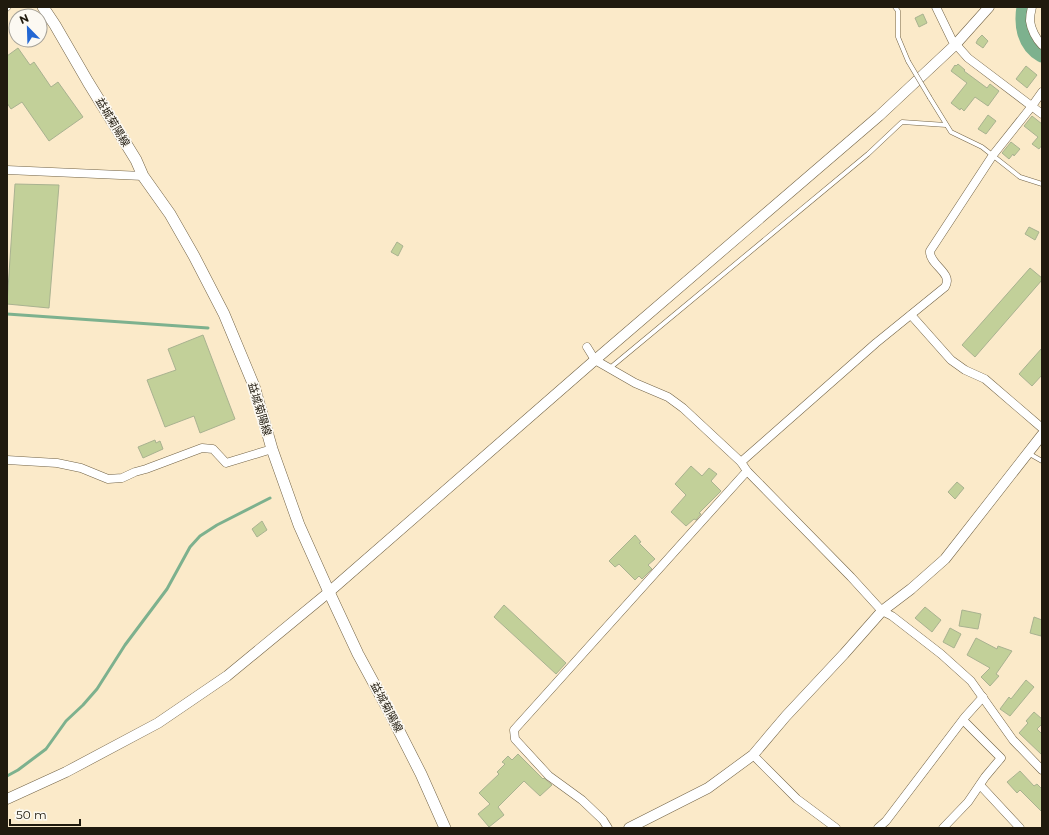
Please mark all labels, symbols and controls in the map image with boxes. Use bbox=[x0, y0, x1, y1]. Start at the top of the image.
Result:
north arrow bbox=[8, 8, 48, 48]
text: N bbox=[17, 11, 31, 27]
street label: 益城菊陽線 bbox=[93, 95, 133, 149]
street label: 益城菊陽線 bbox=[245, 381, 275, 437]
street label: 益城菊陽線 bbox=[368, 679, 406, 735]
scale bar bbox=[10, 801, 80, 827]
text: 50 m bbox=[16, 807, 47, 822]

